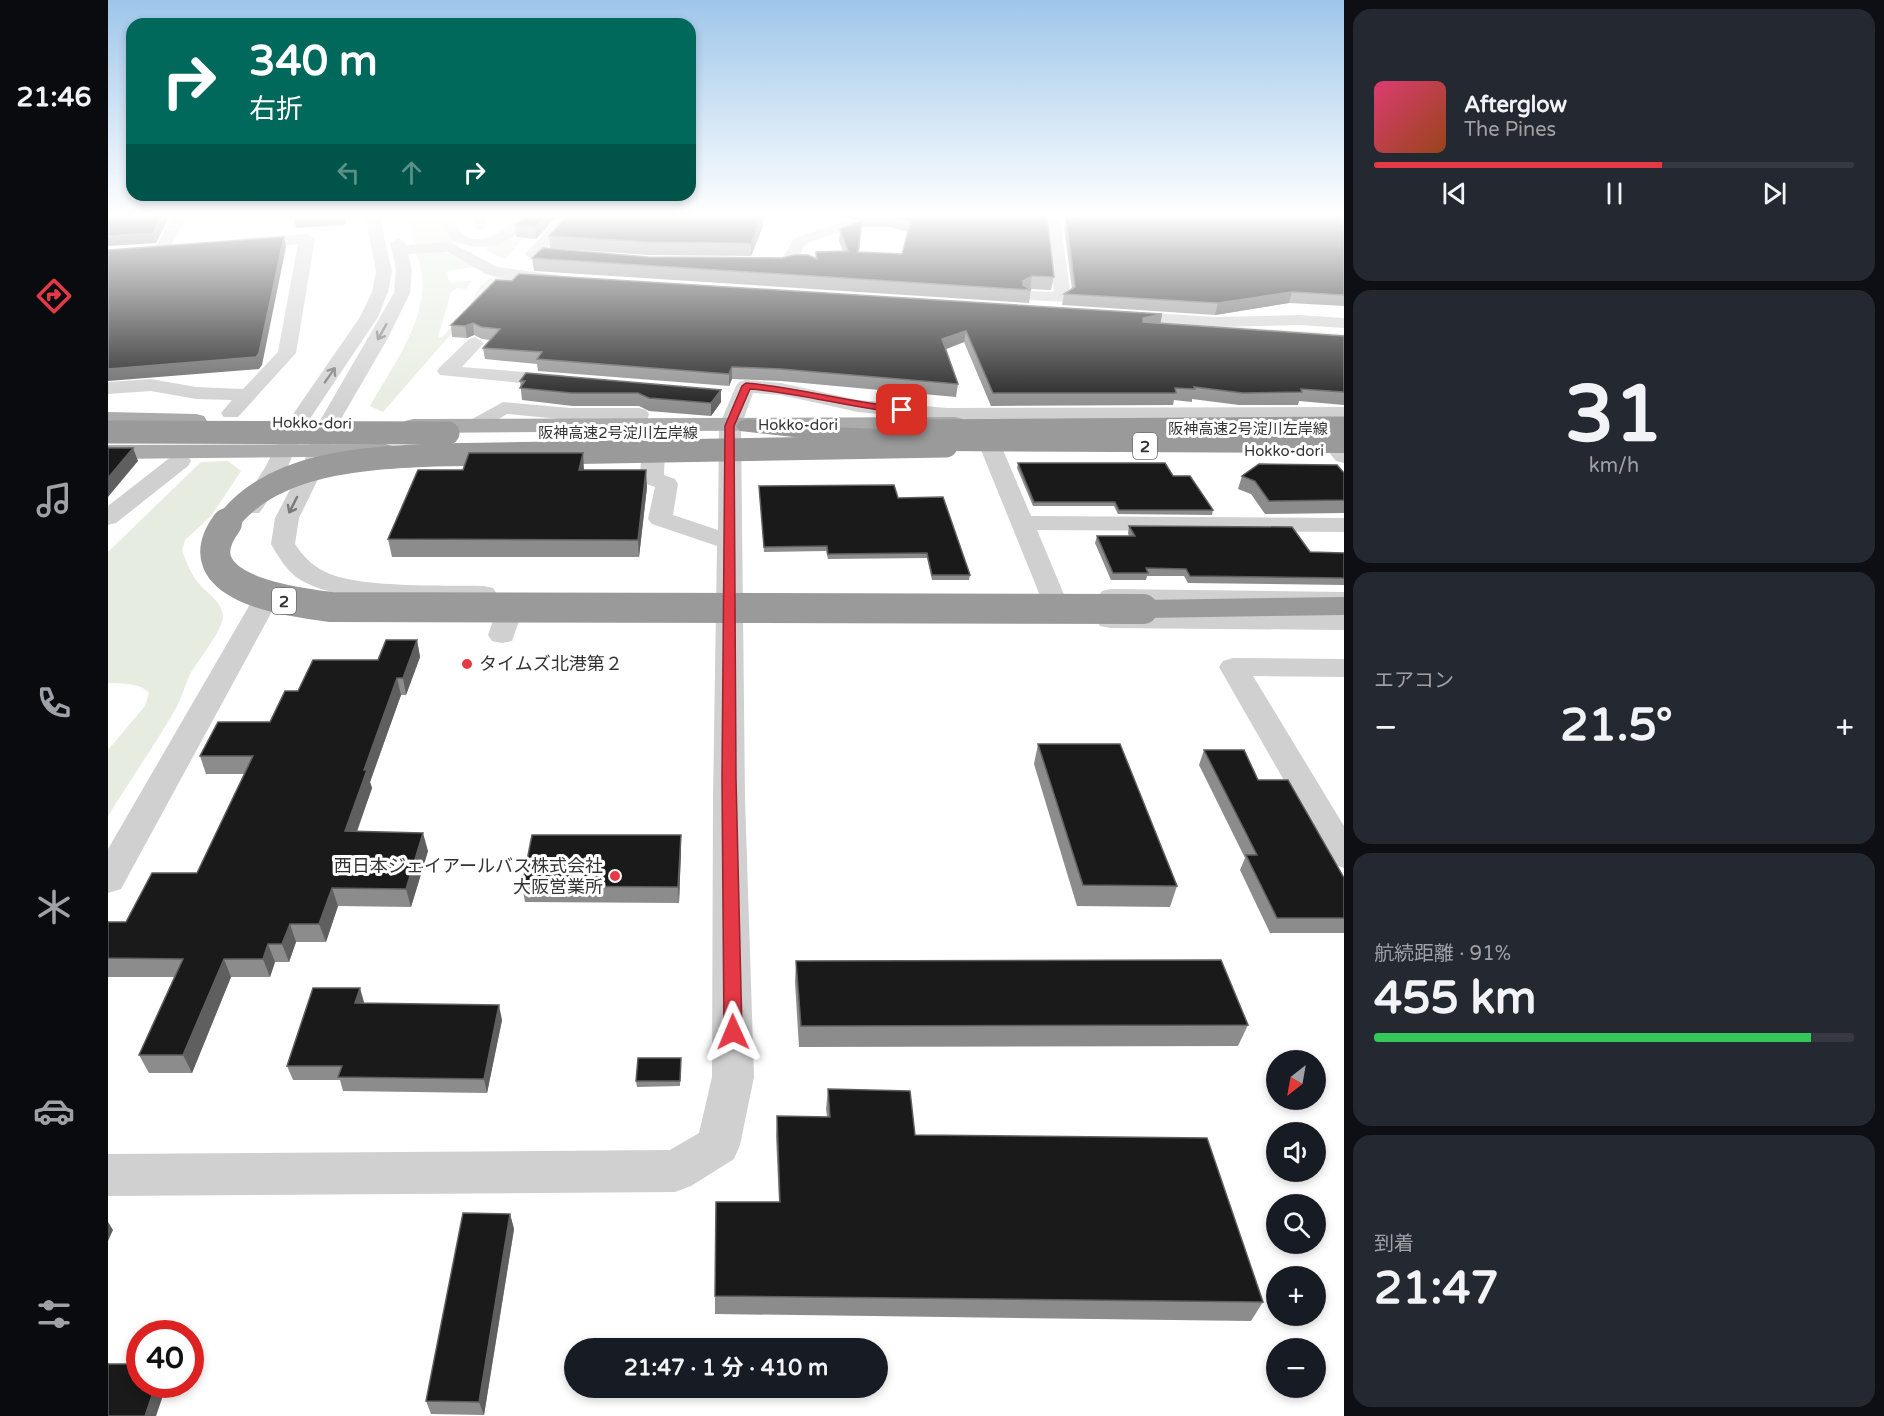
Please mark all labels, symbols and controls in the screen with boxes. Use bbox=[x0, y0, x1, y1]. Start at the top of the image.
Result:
text: 340 m bbox=[249, 36, 378, 87]
icon: right bbox=[150, 42, 228, 120]
text: 21:46 bbox=[17, 81, 91, 114]
text: Afterglow bbox=[1464, 92, 1567, 118]
text: 右折 bbox=[249, 93, 303, 126]
text: The Pines bbox=[1464, 118, 1556, 142]
icon: left bbox=[332, 156, 365, 189]
icon: ahead bbox=[395, 156, 428, 189]
icon: right bbox=[458, 156, 491, 189]
icon: previous bbox=[1438, 177, 1471, 210]
icon: pause bbox=[1598, 177, 1631, 210]
icon: next bbox=[1758, 177, 1791, 210]
icon: directions bbox=[33, 275, 75, 317]
one-way arrow bbox=[376, 323, 388, 340]
one-way arrow bbox=[324, 367, 336, 384]
text: 31 bbox=[1565, 368, 1663, 462]
pin bbox=[876, 384, 927, 435]
icon: arrive bbox=[885, 393, 918, 426]
street label: Hokko-dori bbox=[272, 413, 352, 433]
street label: Hokko-dori bbox=[758, 416, 838, 434]
street label: 阪神高速2号淀川左岸線 bbox=[1168, 420, 1328, 438]
street label: 阪神高速2号淀川左岸線 bbox=[538, 424, 698, 442]
road number: 2 bbox=[1133, 433, 1157, 459]
street label: Hokko-dori bbox=[1244, 442, 1324, 460]
text: km/h bbox=[1589, 454, 1639, 478]
icon: music bbox=[33, 479, 75, 521]
one-way arrow bbox=[287, 496, 299, 514]
road number: 2 bbox=[272, 588, 296, 614]
place label: タイムズ北港第２ bbox=[479, 653, 623, 675]
marker: タイムズ北港第２ bbox=[460, 657, 474, 671]
text: エアコン bbox=[1374, 669, 1454, 693]
icon: phone bbox=[33, 682, 75, 724]
text: 21.5° bbox=[1560, 699, 1673, 753]
text: − bbox=[1374, 708, 1398, 747]
text: + bbox=[1835, 708, 1854, 747]
place label: 西日本ジェイアールバス株式会社 大阪営業所 bbox=[334, 855, 603, 898]
marker: 西日本ジェイアールバス株式会社 大阪営業所 bbox=[608, 869, 622, 883]
icon: climate bbox=[33, 886, 75, 928]
text: 航続距離 · 91% bbox=[1374, 942, 1511, 966]
text: 455 km bbox=[1374, 972, 1536, 1026]
position arrow bbox=[701, 1000, 765, 1064]
north arrow bbox=[1266, 1050, 1326, 1110]
map controls bbox=[1266, 1050, 1326, 1398]
icon: car bbox=[33, 1090, 75, 1132]
button: sound bbox=[1266, 1122, 1326, 1182]
button: search bbox=[1266, 1194, 1326, 1254]
text: 到着 bbox=[1374, 1232, 1414, 1256]
text: 21:47 bbox=[1374, 1262, 1499, 1316]
button: + bbox=[1266, 1266, 1326, 1326]
icon: filters bbox=[33, 1293, 75, 1335]
speed limit sign: 40 bbox=[126, 1320, 204, 1398]
button: − bbox=[1266, 1338, 1326, 1398]
text: 21:47 · 1 分 · 410 m bbox=[624, 1355, 828, 1381]

